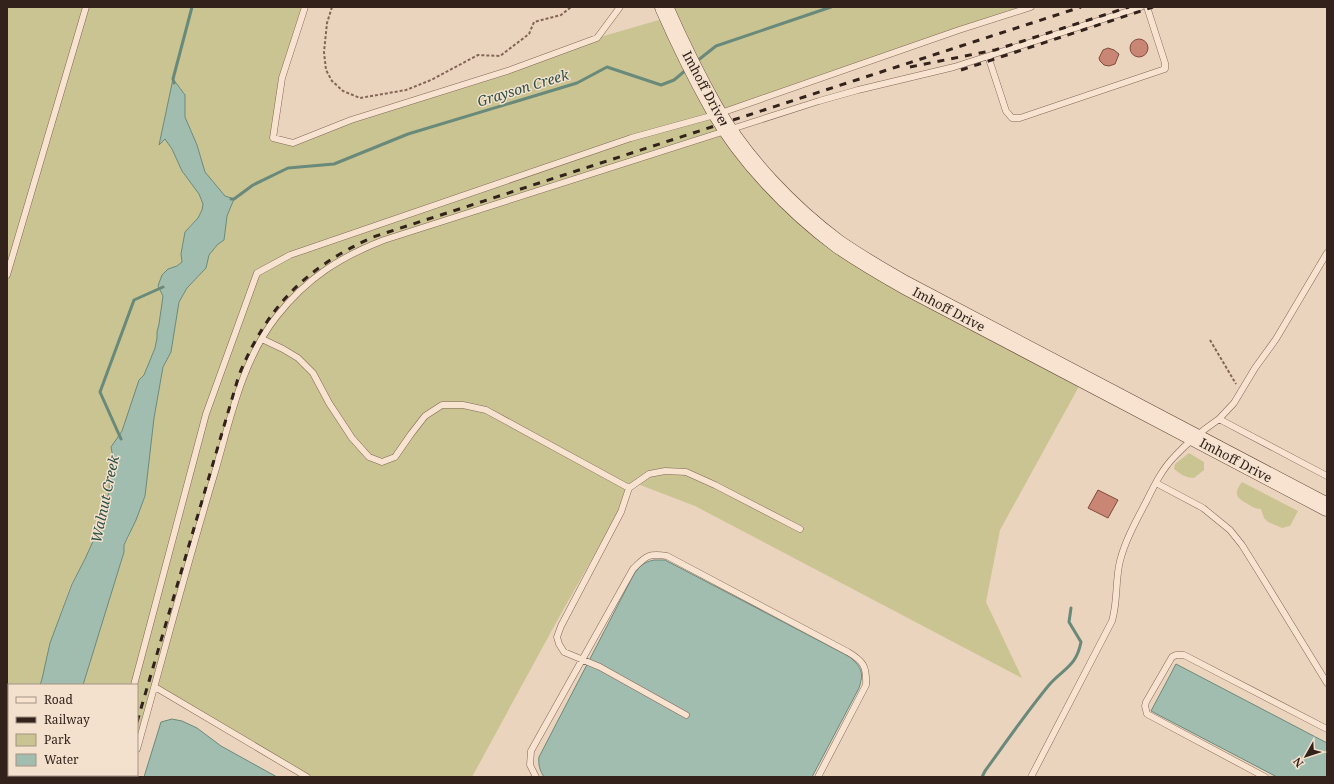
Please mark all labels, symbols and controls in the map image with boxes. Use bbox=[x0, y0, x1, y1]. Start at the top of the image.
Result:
street label: Imhoff Drive bbox=[678, 48, 732, 126]
water label: Grayson Creek bbox=[475, 64, 572, 110]
street label: Imhoff Drive bbox=[910, 282, 988, 336]
street label: Imhoff Drive bbox=[1197, 433, 1275, 487]
water label: Walnut Creek bbox=[86, 453, 123, 544]
legend bbox=[8, 684, 138, 776]
text: Road bbox=[44, 691, 74, 708]
text: Railway bbox=[44, 711, 90, 728]
text: Park bbox=[44, 731, 72, 748]
north arrow bbox=[1286, 736, 1326, 776]
text: Water bbox=[44, 751, 79, 768]
text: N bbox=[1289, 754, 1306, 771]

